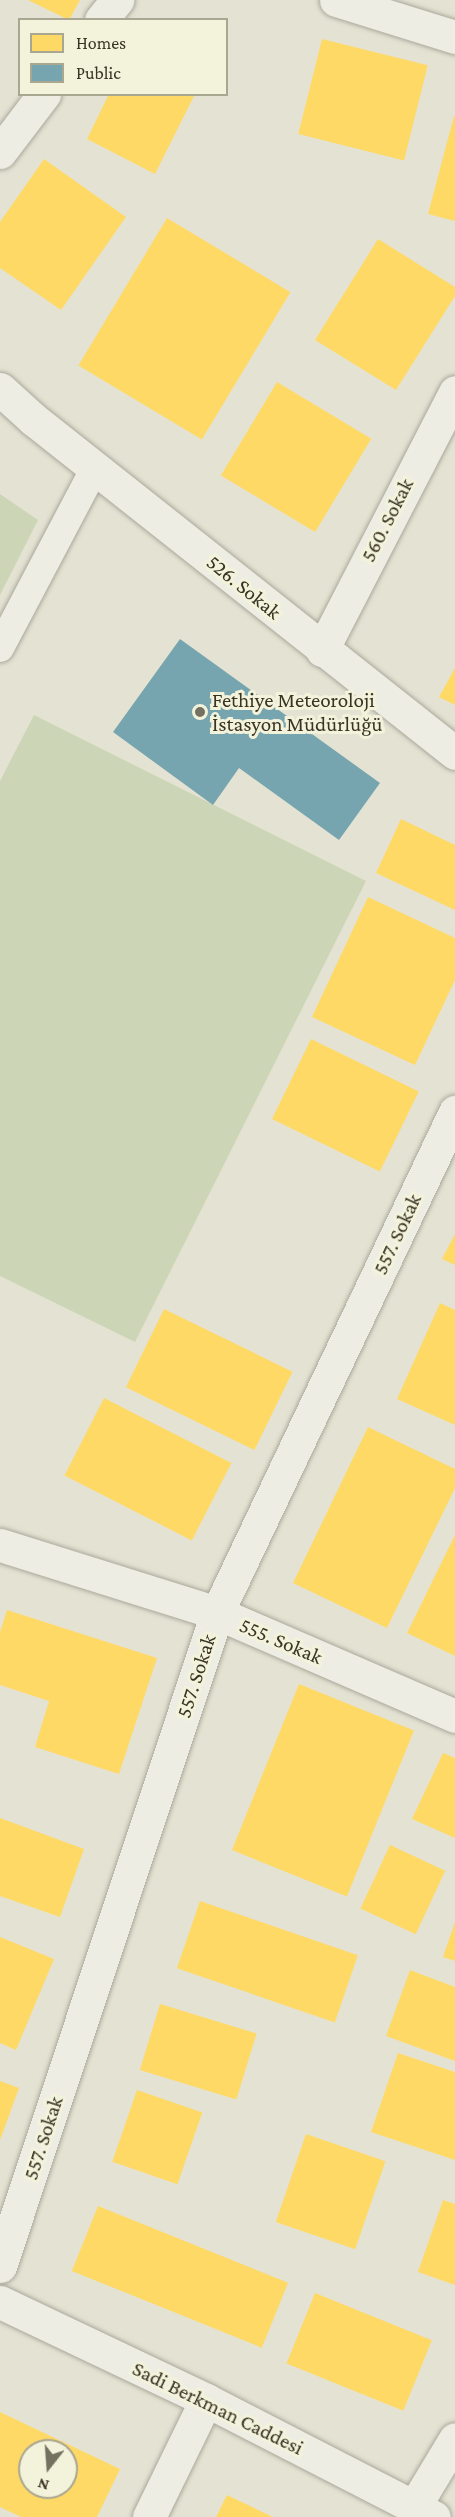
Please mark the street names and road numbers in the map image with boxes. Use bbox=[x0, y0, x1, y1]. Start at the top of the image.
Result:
street label: 560. Sokak bbox=[355, 474, 419, 566]
street label: 526. Sokak bbox=[202, 549, 286, 625]
street label: 557. Sokak bbox=[367, 1190, 427, 1278]
street label: 555. Sokak bbox=[236, 1612, 326, 1670]
street label: 557. Sokak bbox=[171, 1631, 221, 1721]
street label: 557. Sokak bbox=[18, 2093, 68, 2183]
street label: Sadi Berkman Caddesi bbox=[128, 2356, 308, 2460]

